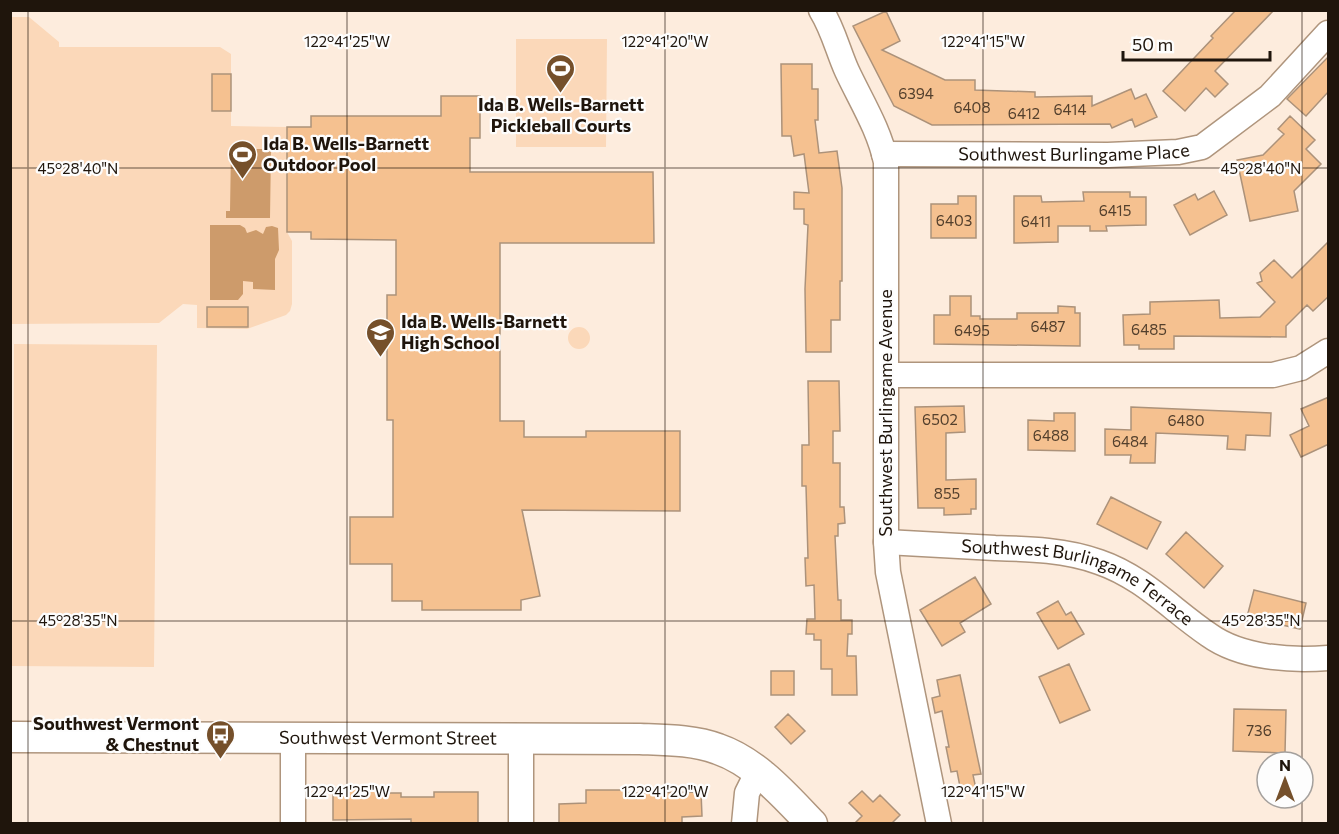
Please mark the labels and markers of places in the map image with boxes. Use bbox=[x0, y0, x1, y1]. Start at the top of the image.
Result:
sports icon: Ida B. Wells-Barnett Pickleball Courts bbox=[545, 52, 577, 94]
place label: Ida B. Wells-Barnett Pickleball Courts bbox=[478, 93, 644, 136]
place label: Ida B. Wells-Barnett Outdoor Pool bbox=[263, 132, 429, 175]
sports icon: Ida B. Wells-Barnett Outdoor Pool bbox=[226, 138, 258, 180]
place label: Ida B. Wells-Barnett High School bbox=[401, 310, 567, 353]
school or university icon: Ida B. Wells-Barnett High School bbox=[364, 316, 396, 358]
place label: Southwest Vermont & Chestnut bbox=[33, 712, 199, 755]
bus stop icon: Southwest Vermont & Chestnut bbox=[204, 718, 236, 760]

